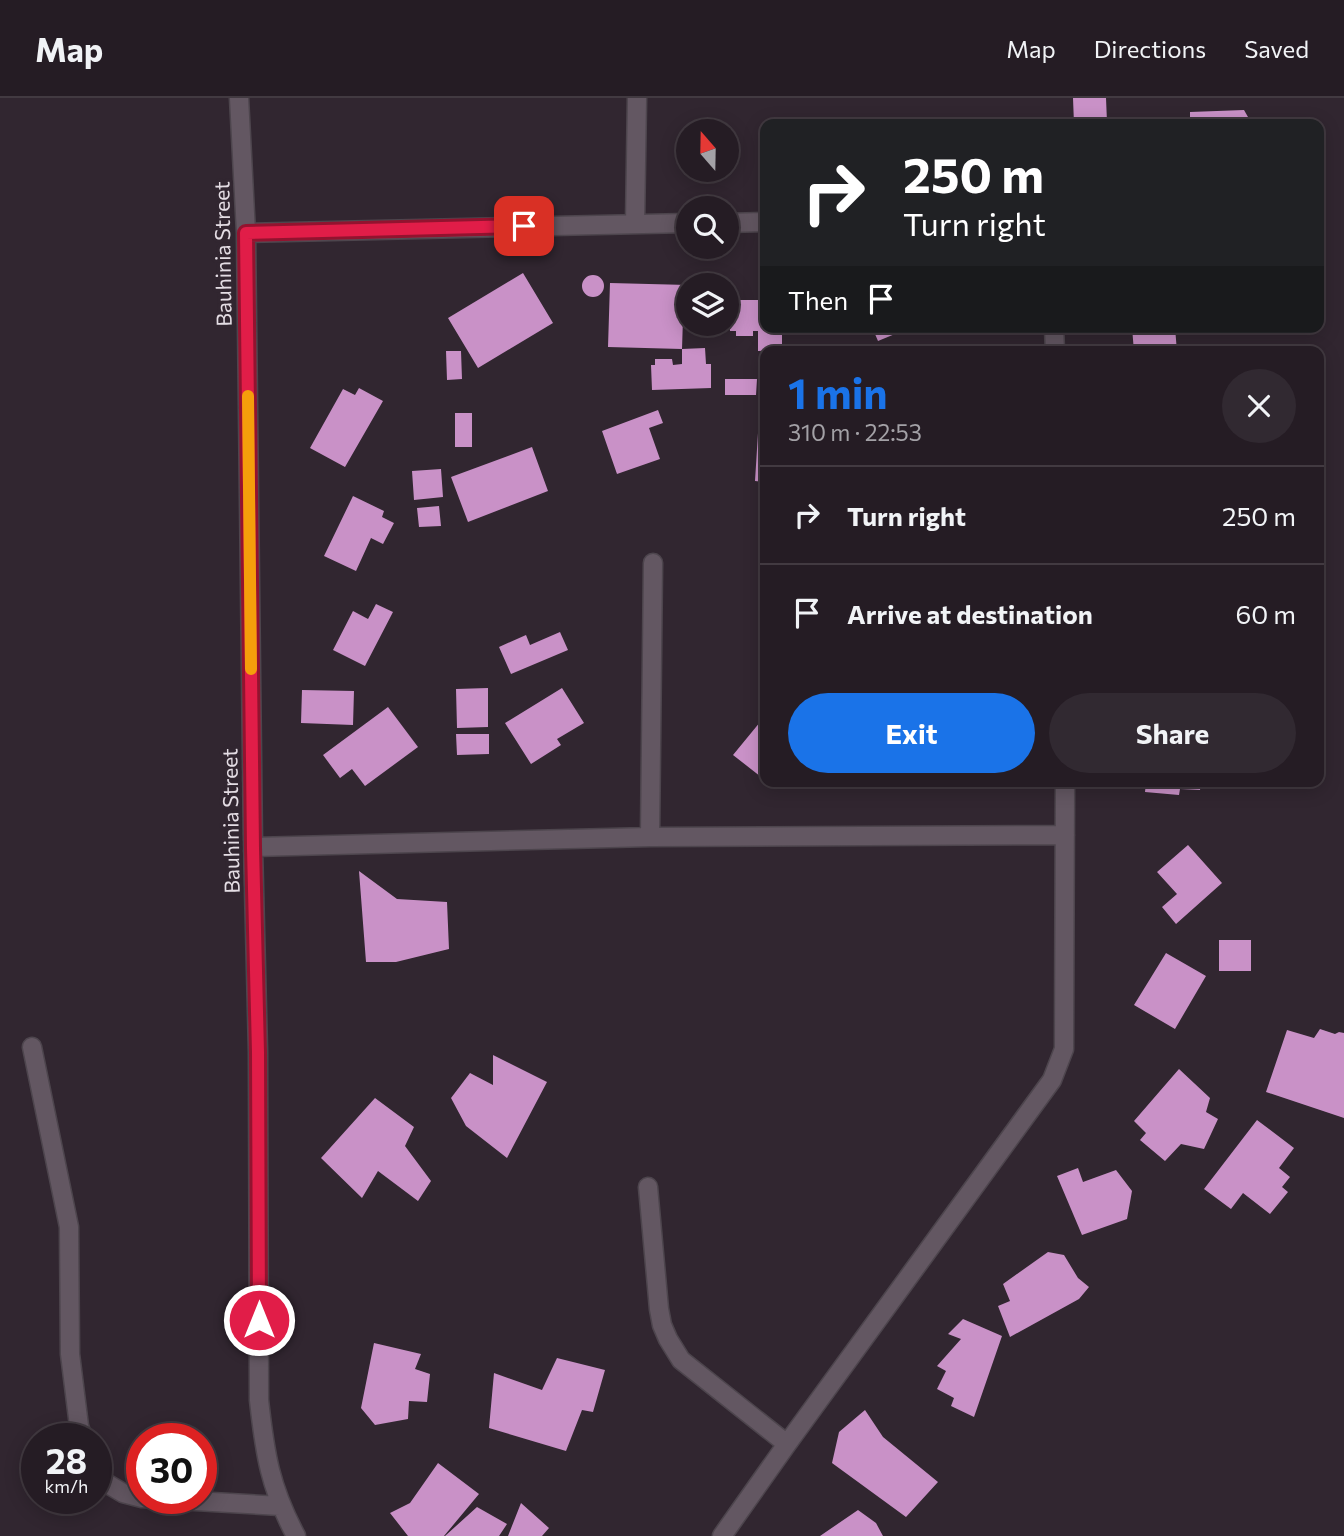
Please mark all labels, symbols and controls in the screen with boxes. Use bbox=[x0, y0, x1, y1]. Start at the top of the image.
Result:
text: Map bbox=[35, 28, 103, 69]
text: Map bbox=[1006, 34, 1056, 63]
text: Directions bbox=[1094, 34, 1206, 63]
text: Saved bbox=[1244, 34, 1309, 63]
north arrow bbox=[676, 119, 738, 182]
map controls bbox=[676, 119, 739, 336]
text: 250 m bbox=[903, 143, 1044, 203]
icon: right bbox=[788, 147, 879, 238]
street label: Bauhinia Street bbox=[208, 181, 236, 327]
pin bbox=[494, 196, 554, 256]
button: search bbox=[676, 196, 739, 259]
text: Turn right bbox=[903, 203, 1046, 243]
icon: arrive bbox=[505, 207, 543, 245]
button: layers bbox=[676, 273, 739, 336]
icon: arrive bbox=[862, 280, 900, 318]
text: Then bbox=[788, 284, 848, 315]
text: 1 min bbox=[788, 366, 888, 418]
button: close bbox=[1222, 369, 1296, 443]
text: 310 m · 22:53 bbox=[788, 418, 922, 446]
icon: right bbox=[788, 496, 826, 534]
text: Turn right bbox=[847, 500, 966, 531]
text: 250 m bbox=[1222, 500, 1296, 531]
icon: arrive bbox=[788, 594, 826, 632]
text: Arrive at destination bbox=[847, 598, 1093, 629]
text: 60 m bbox=[1236, 598, 1296, 629]
button: Exit bbox=[788, 693, 1035, 773]
button: Share bbox=[1049, 693, 1296, 773]
street label: Bauhinia Street bbox=[216, 748, 244, 894]
position arrow bbox=[222, 1283, 296, 1357]
speed limit sign: 30 bbox=[126, 1423, 217, 1514]
text: 28 bbox=[46, 1438, 87, 1481]
text: km/h bbox=[45, 1475, 88, 1497]

